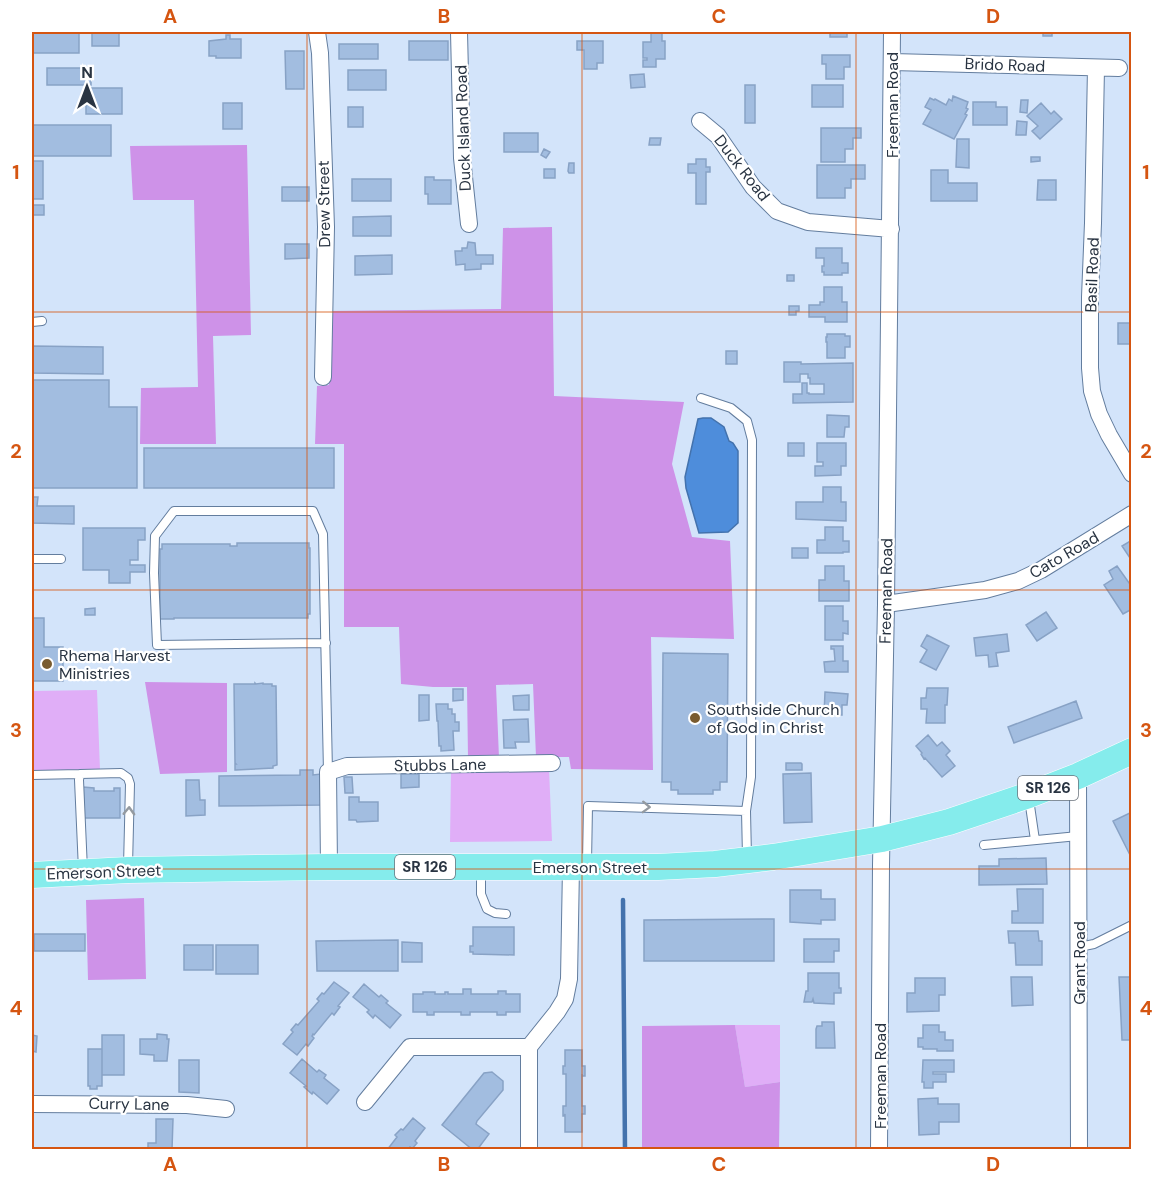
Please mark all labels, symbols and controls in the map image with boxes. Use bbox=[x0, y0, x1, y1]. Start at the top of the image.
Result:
text: A bbox=[163, 3, 177, 29]
text: B bbox=[438, 3, 450, 29]
text: C bbox=[712, 3, 726, 29]
text: D bbox=[986, 3, 1000, 29]
street label: Freeman Road bbox=[882, 52, 903, 158]
street label: Brido Road bbox=[964, 53, 1046, 77]
north arrow bbox=[57, 57, 117, 117]
text: N bbox=[81, 62, 93, 83]
street label: Duck Island Road bbox=[450, 64, 476, 192]
street label: Duck Road bbox=[709, 130, 775, 206]
text: 1 bbox=[12, 159, 20, 185]
text: 1 bbox=[1142, 159, 1150, 185]
street label: Drew Street bbox=[313, 160, 335, 248]
street label: Basil Road bbox=[1080, 237, 1104, 313]
text: 2 bbox=[10, 438, 22, 464]
text: 2 bbox=[1140, 438, 1152, 464]
street label: Cato Road bbox=[1025, 527, 1103, 583]
street label: Freeman Road bbox=[875, 538, 897, 644]
place label: Rhema Harvest Ministries bbox=[59, 645, 171, 684]
marker: Rhema Harvest Ministries bbox=[40, 657, 54, 671]
place label: Southside Church of God in Christ bbox=[707, 699, 839, 738]
marker: Southside Church of God in Christ bbox=[688, 711, 702, 725]
text: 3 bbox=[10, 717, 22, 743]
text: 3 bbox=[1140, 717, 1152, 743]
street label: Stubbs Lane bbox=[394, 754, 486, 776]
road number: SR 126 bbox=[1018, 776, 1078, 800]
one-way arrow bbox=[642, 801, 651, 814]
one-way arrow bbox=[123, 807, 136, 816]
road number: SR 126 bbox=[395, 855, 455, 879]
street label: Emerson Street bbox=[533, 857, 647, 878]
street label: Emerson Street bbox=[46, 860, 162, 884]
street label: Grant Road bbox=[1069, 921, 1090, 1005]
text: 4 bbox=[10, 995, 23, 1021]
text: 4 bbox=[1140, 995, 1153, 1021]
street label: Freeman Road bbox=[870, 1023, 891, 1129]
street label: Curry Lane bbox=[88, 1093, 170, 1115]
text: A bbox=[163, 1151, 177, 1177]
text: B bbox=[438, 1151, 450, 1177]
text: C bbox=[712, 1151, 726, 1177]
text: D bbox=[986, 1151, 1000, 1177]

